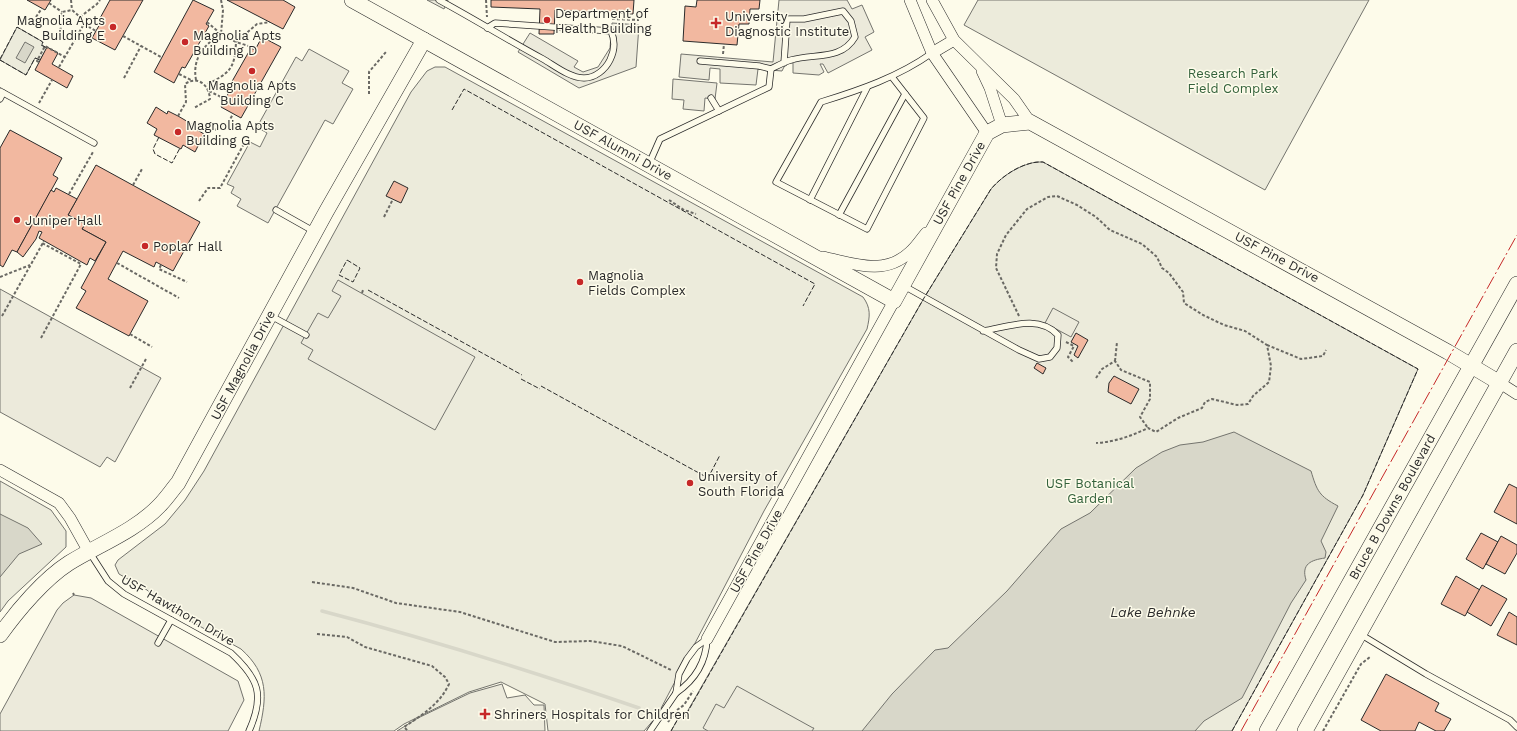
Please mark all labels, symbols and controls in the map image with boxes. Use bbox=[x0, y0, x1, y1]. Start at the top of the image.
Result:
place label: Department of Health Building bbox=[555, 6, 652, 36]
place label: University Diagnostic Institute bbox=[725, 9, 849, 39]
place label: Magnolia Apts Building E bbox=[17, 13, 105, 43]
marker: Department of Health Building bbox=[542, 15, 552, 25]
marker: University Diagnostic Institute bbox=[710, 17, 722, 29]
marker: Magnolia Apts Building E bbox=[108, 22, 118, 32]
place label: Magnolia Apts Building D bbox=[193, 28, 282, 58]
marker: Magnolia Apts Building D bbox=[180, 37, 190, 47]
marker: Magnolia Apts Building C bbox=[247, 66, 257, 76]
park label: Research Park Field Complex bbox=[1188, 66, 1279, 96]
place label: Magnolia Apts Building C bbox=[208, 78, 296, 108]
street label: USF Alumni Drive bbox=[571, 117, 675, 183]
place label: Magnolia Apts Building G bbox=[186, 118, 275, 148]
marker: Magnolia Apts Building G bbox=[173, 127, 183, 137]
street label: USF Pine Drive bbox=[930, 139, 988, 227]
place label: Juniper Hall bbox=[25, 213, 102, 228]
marker: Juniper Hall bbox=[12, 215, 22, 225]
street label: USF Pine Drive bbox=[1232, 228, 1322, 286]
place label: Poplar Hall bbox=[153, 239, 222, 254]
marker: Poplar Hall bbox=[140, 241, 150, 251]
place label: Magnolia Fields Complex bbox=[588, 268, 686, 298]
marker: Magnolia Fields Complex bbox=[575, 277, 585, 287]
street label: USF Magnolia Drive bbox=[208, 308, 278, 422]
street label: Bruce B Downs Boulevard bbox=[1346, 432, 1438, 582]
place label: University of South Florida bbox=[698, 469, 785, 499]
park label: USF Botanical Garden bbox=[1046, 476, 1134, 506]
marker: University of South Florida bbox=[685, 478, 695, 488]
street label: USF Pine Drive bbox=[727, 507, 785, 595]
street label: USF Hawthorn Drive bbox=[119, 571, 237, 649]
water label: Lake Behnke bbox=[1110, 604, 1196, 620]
place label: Shriners Hospitals for Children bbox=[494, 707, 690, 722]
marker: Shriners Hospitals for Children bbox=[479, 708, 491, 720]

